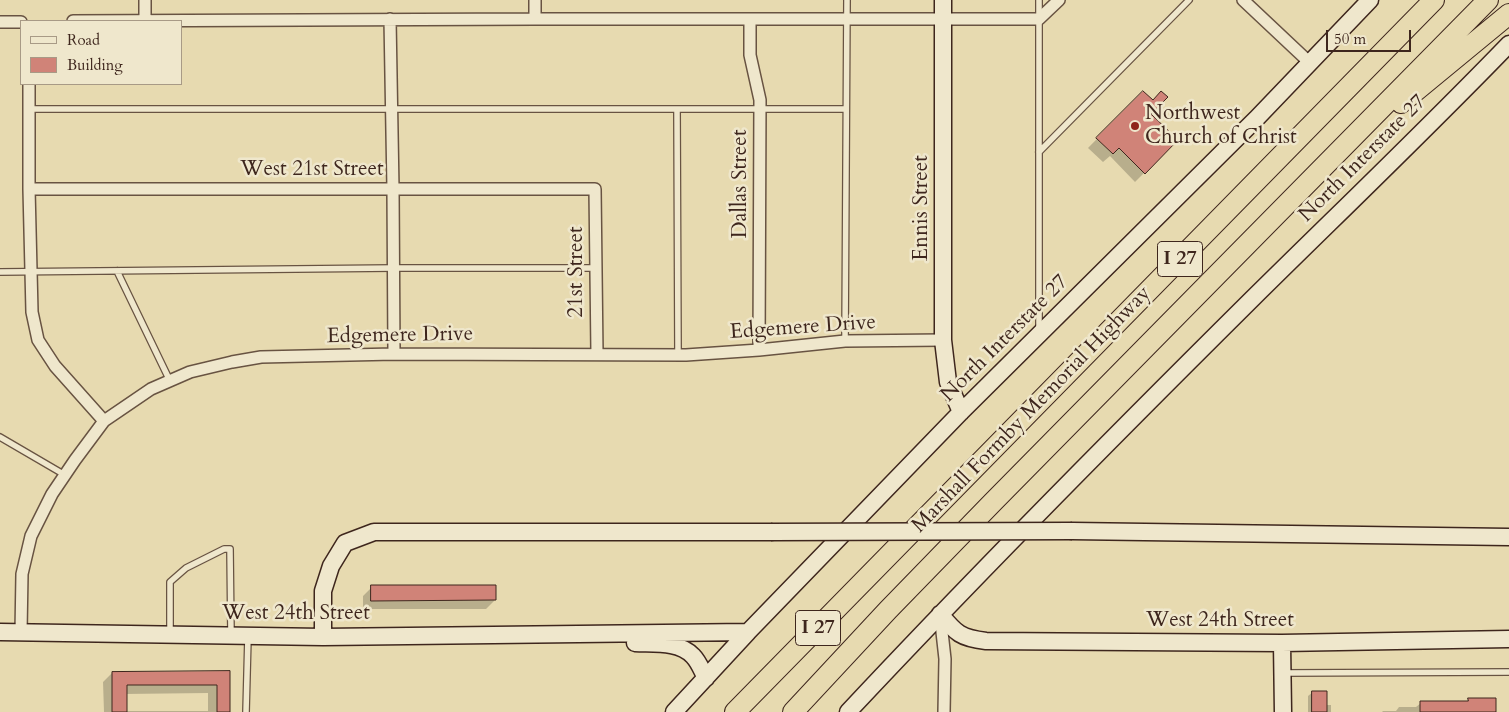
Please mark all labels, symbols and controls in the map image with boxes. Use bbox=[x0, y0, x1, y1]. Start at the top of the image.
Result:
legend bbox=[20, 20, 182, 85]
scale bar bbox=[1329, 20, 1414, 52]
text: 50 m bbox=[1334, 29, 1366, 49]
text: Road bbox=[67, 30, 100, 50]
text: Building bbox=[67, 55, 123, 75]
street label: North Interstate 27 bbox=[1294, 90, 1432, 228]
place label: Northwest Church of Christ bbox=[1145, 101, 1297, 151]
marker: Northwest Church of Christ bbox=[1129, 120, 1141, 132]
street label: Dallas Street bbox=[728, 129, 754, 239]
street label: Ennis Street bbox=[909, 155, 935, 261]
street label: West 21st Street bbox=[240, 157, 384, 183]
street label: 21st Street bbox=[564, 226, 590, 318]
road number: I 27 bbox=[1158, 242, 1202, 276]
street label: North Interstate 27 bbox=[936, 270, 1074, 408]
street label: Marshall Formby Memorial Highway bbox=[907, 281, 1157, 539]
street label: Edgemere Drive bbox=[729, 310, 877, 346]
street label: Edgemere Drive bbox=[327, 322, 473, 350]
street label: West 24th Street bbox=[222, 601, 370, 627]
street label: West 24th Street bbox=[1146, 608, 1294, 634]
road number: I 27 bbox=[796, 610, 840, 646]

